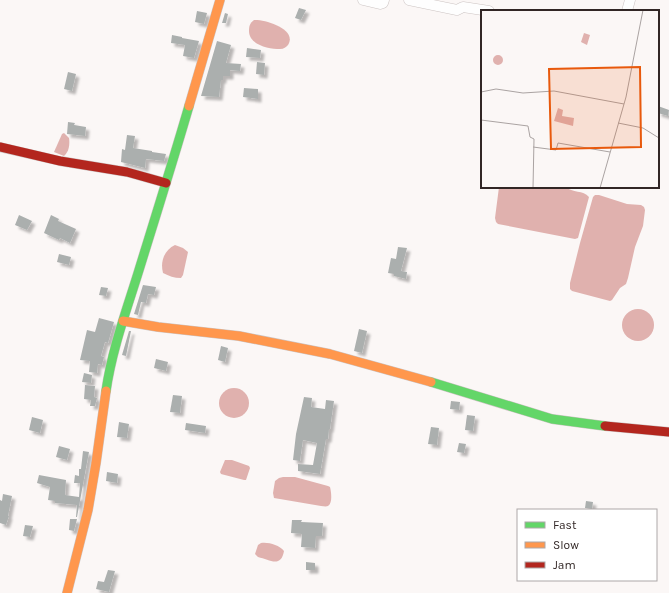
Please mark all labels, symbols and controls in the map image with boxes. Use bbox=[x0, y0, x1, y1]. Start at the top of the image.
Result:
inset map bbox=[481, 10, 659, 188]
legend bbox=[517, 509, 657, 581]
text: Fast bbox=[553, 518, 577, 532]
text: Slow bbox=[553, 538, 579, 552]
text: Jam bbox=[553, 558, 576, 572]

